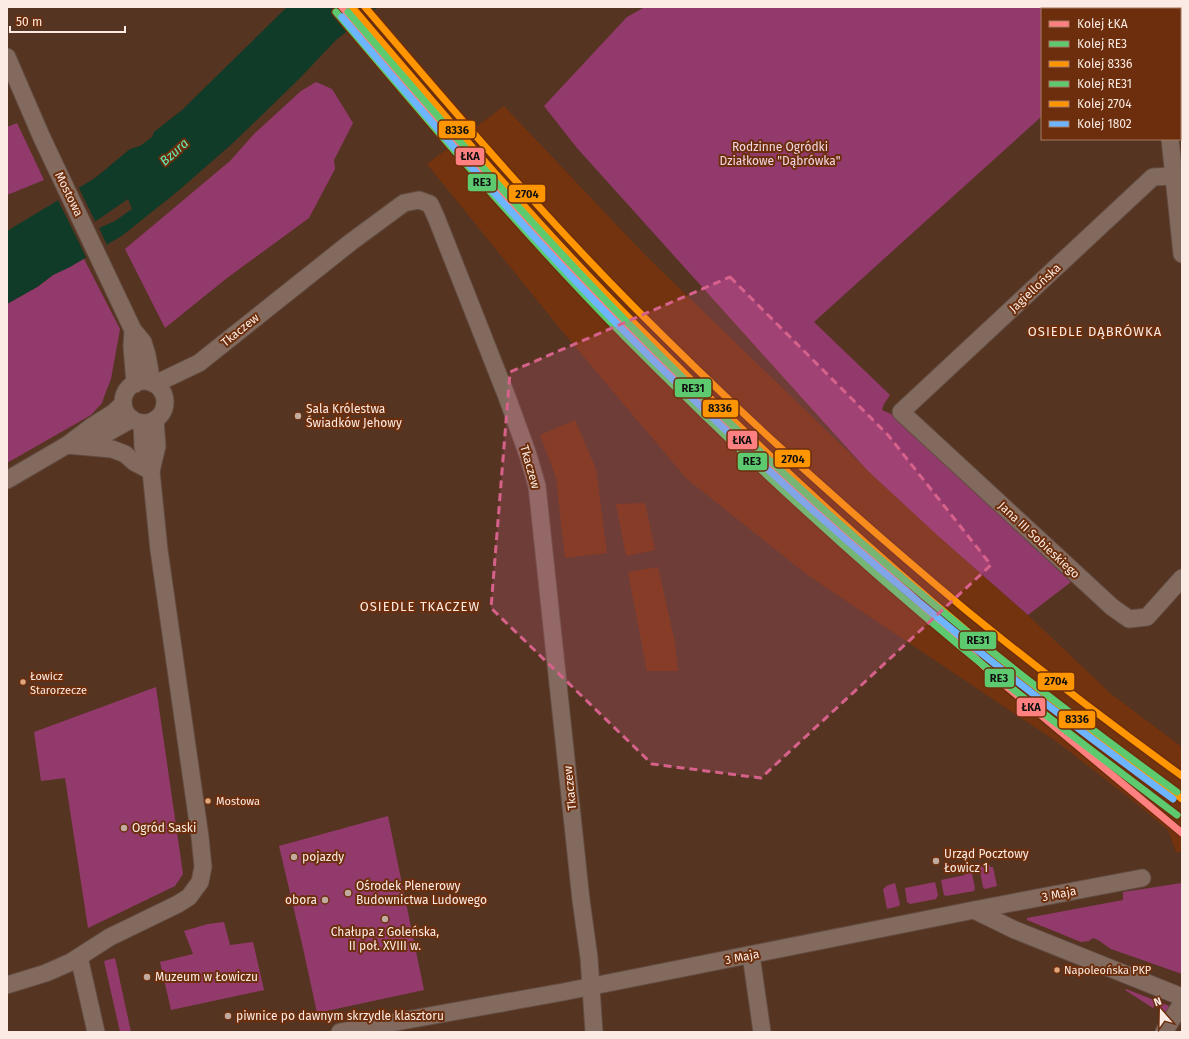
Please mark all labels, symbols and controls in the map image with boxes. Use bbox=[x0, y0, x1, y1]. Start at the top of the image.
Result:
scale bar bbox=[10, 8, 125, 34]
legend bbox=[1041, 8, 1181, 140]
text: 50 m bbox=[16, 15, 42, 29]
text: Kolej ŁKA bbox=[1077, 17, 1128, 31]
text: Kolej RE3 bbox=[1077, 37, 1127, 51]
text: Kolej 8336 bbox=[1077, 57, 1132, 71]
text: Kolej RE31 bbox=[1077, 77, 1132, 91]
text: Kolej 2704 bbox=[1077, 97, 1132, 111]
text: Kolej 1802 bbox=[1077, 117, 1132, 131]
line badge: 8336 bbox=[438, 120, 476, 139]
text: 8336 bbox=[445, 124, 469, 137]
water label: Bzura bbox=[157, 135, 191, 169]
park label: Rodzinne Ogródki Działkowe "Dąbrówka" bbox=[720, 140, 841, 168]
line badge: ŁKA bbox=[455, 147, 485, 166]
text: ŁKA bbox=[460, 150, 480, 163]
street label: Mostowa bbox=[52, 169, 86, 219]
line badge: RE3 bbox=[467, 173, 497, 192]
text: RE3 bbox=[473, 176, 491, 189]
line badge: 2704 bbox=[508, 184, 546, 203]
text: 2704 bbox=[515, 188, 539, 201]
street label: Jagiellońska bbox=[1006, 261, 1064, 315]
street label: Tkaczew bbox=[218, 310, 262, 350]
district label: OSIEDLE DĄBRÓWKA bbox=[1028, 324, 1162, 339]
line badge: RE31 bbox=[674, 378, 712, 398]
text: RE31 bbox=[681, 382, 705, 395]
line badge: 8336 bbox=[702, 399, 739, 418]
place label: Sala Królestwa Świadków Jehowy bbox=[306, 402, 402, 430]
text: 8336 bbox=[708, 402, 732, 415]
marker: Sala Królestwa Świadków Jehowy bbox=[293, 411, 303, 421]
line badge: ŁKA bbox=[727, 430, 758, 450]
text: ŁKA bbox=[732, 434, 752, 447]
street label: Tkaczew bbox=[517, 444, 543, 491]
line badge: 2704 bbox=[774, 449, 811, 468]
line badge: RE3 bbox=[737, 452, 768, 471]
text: 2704 bbox=[781, 453, 805, 466]
text: RE3 bbox=[743, 455, 761, 468]
street label: Jana III Sobieskiego bbox=[995, 499, 1083, 581]
district label: OSIEDLE TKACZEW bbox=[360, 599, 480, 614]
line badge: RE31 bbox=[959, 631, 997, 650]
text: RE31 bbox=[966, 634, 990, 647]
line badge: RE3 bbox=[984, 668, 1015, 688]
place label: Łowicz Starorzecze bbox=[30, 670, 87, 697]
text: RE3 bbox=[990, 672, 1008, 685]
line badge: 2704 bbox=[1037, 672, 1075, 691]
text: 2704 bbox=[1044, 675, 1068, 688]
marker: Łowicz Starorzecze bbox=[18, 677, 28, 687]
line badge: ŁKA bbox=[1016, 697, 1046, 717]
text: ŁKA bbox=[1021, 701, 1041, 714]
line badge: 8336 bbox=[1058, 710, 1096, 729]
text: 8336 bbox=[1065, 713, 1089, 726]
street label: Tkaczew bbox=[561, 765, 579, 811]
place label: Mostowa bbox=[216, 795, 260, 808]
marker: Mostowa bbox=[203, 796, 213, 806]
place label: Ogród Saski bbox=[132, 821, 196, 835]
marker: Ogród Saski bbox=[119, 823, 129, 833]
place label: Urząd Pocztowy Łowicz 1 bbox=[944, 847, 1029, 875]
place label: pojazdy bbox=[302, 850, 344, 864]
marker: pojazdy bbox=[289, 852, 299, 862]
marker: Urząd Pocztowy Łowicz 1 bbox=[931, 856, 941, 866]
place label: Ośrodek Plenerowy Budownictwa Ludowego bbox=[356, 879, 487, 907]
street label: 3 Maja bbox=[1041, 884, 1077, 904]
marker: Ośrodek Plenerowy Budownictwa Ludowego bbox=[343, 888, 353, 898]
place label: obora bbox=[285, 893, 317, 907]
marker: obora bbox=[320, 895, 330, 905]
marker: Chałupa z Goleńska, II poł. XVIII w. bbox=[380, 914, 390, 924]
place label: Chałupa z Goleńska, II poł. XVIII w. bbox=[331, 925, 439, 953]
street label: 3 Maja bbox=[724, 947, 760, 967]
place label: Napoleońska PKP bbox=[1064, 964, 1152, 977]
marker: Napoleońska PKP bbox=[1052, 965, 1062, 975]
place label: Muzeum w Łowiczu bbox=[155, 970, 258, 984]
marker: Muzeum w Łowiczu bbox=[142, 972, 152, 982]
north arrow bbox=[1141, 991, 1181, 1031]
text: N bbox=[1152, 995, 1163, 1009]
place label: piwnice po dawnym skrzydle klasztoru bbox=[236, 1009, 444, 1023]
marker: piwnice po dawnym skrzydle klasztoru bbox=[223, 1011, 233, 1021]

